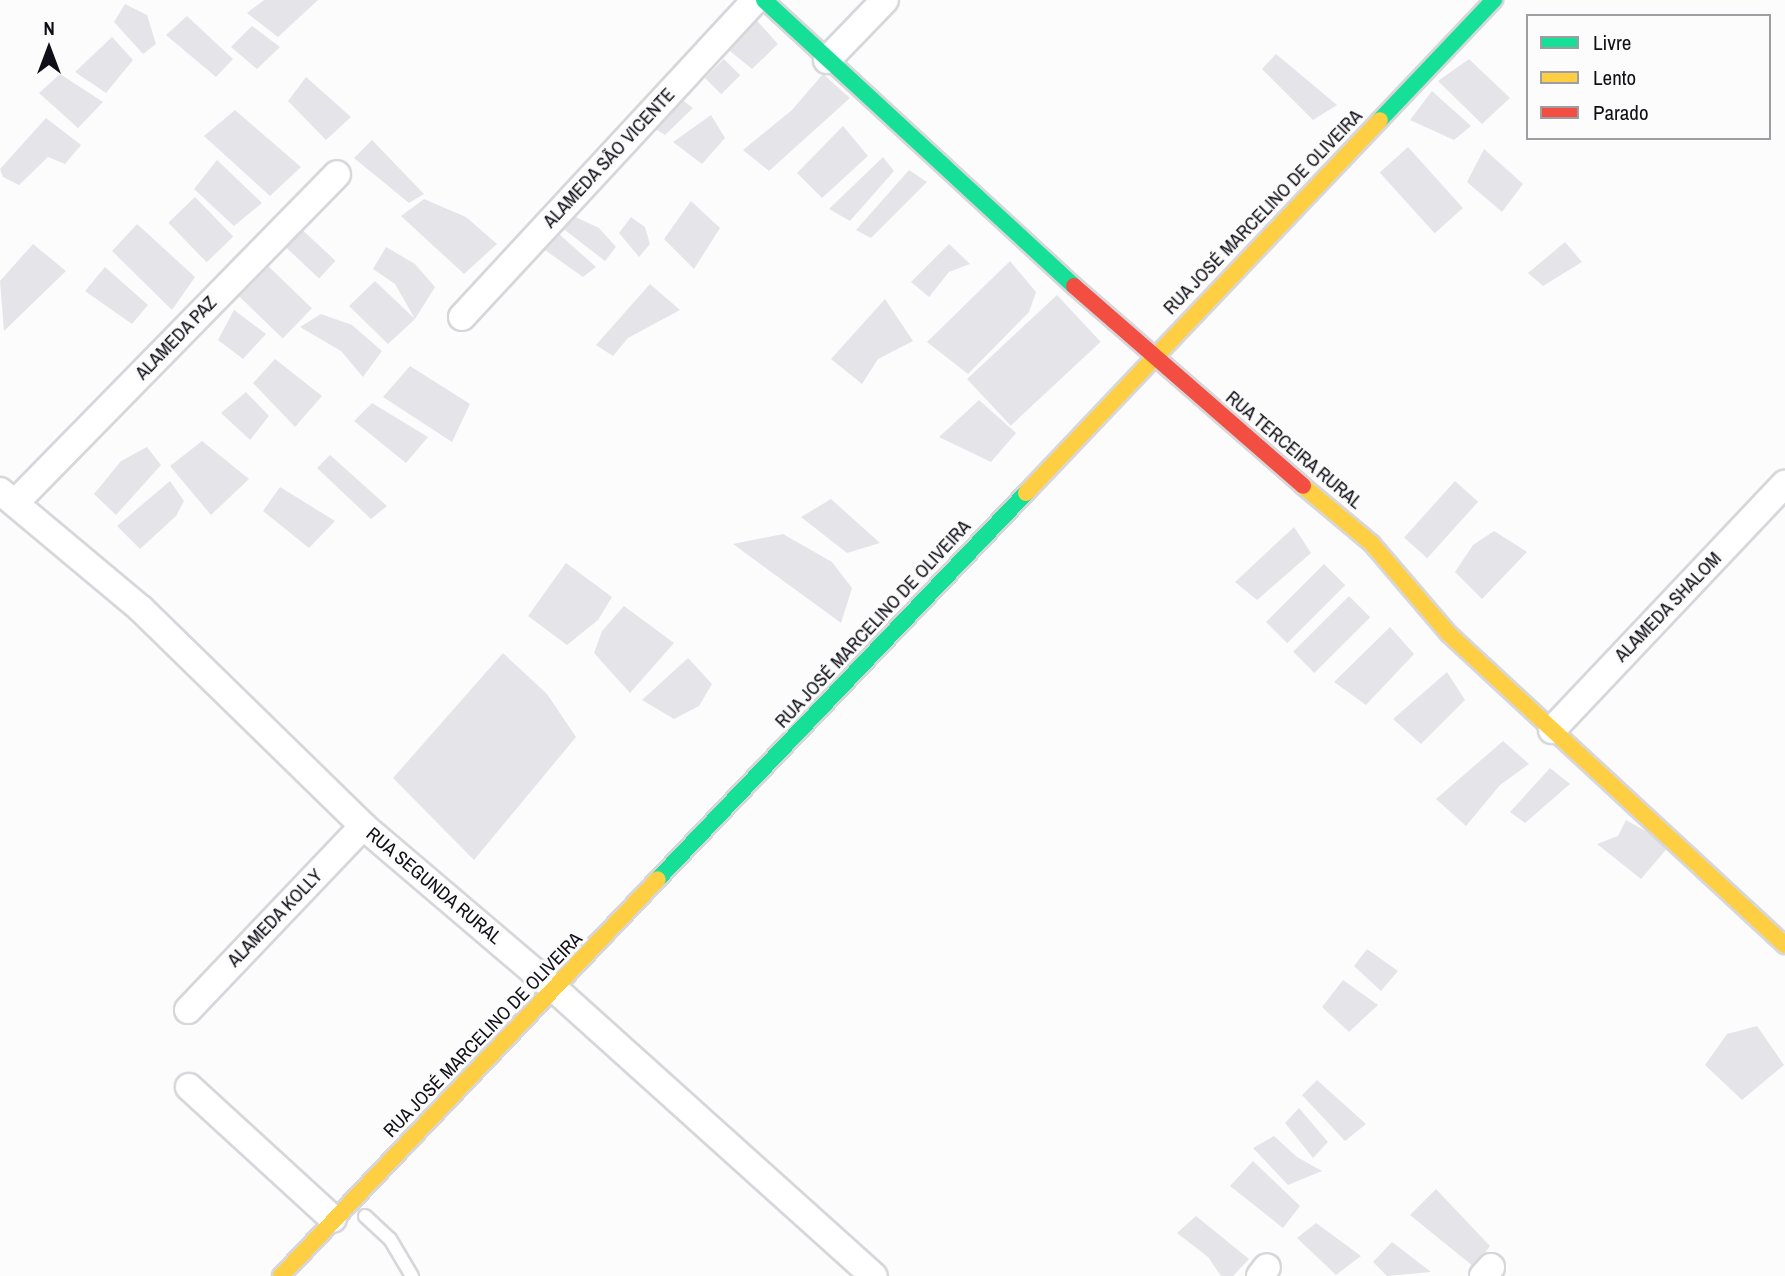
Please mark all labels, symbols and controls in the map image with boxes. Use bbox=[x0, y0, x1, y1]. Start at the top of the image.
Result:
north arrow bbox=[14, 14, 84, 84]
legend bbox=[1526, 14, 1771, 140]
text: N bbox=[43, 15, 55, 41]
text: Livre bbox=[1593, 28, 1631, 57]
text: Lento bbox=[1593, 63, 1636, 92]
street label: ALAMEDA SÃO VICENTE bbox=[538, 83, 680, 233]
text: Parado bbox=[1593, 98, 1649, 127]
street label: RUA JOSÉ MARCELINO DE OLIVEIRA bbox=[1159, 104, 1367, 320]
street label: ALAMEDA PAZ bbox=[130, 291, 222, 385]
street label: RUA TERCEIRA RURAL bbox=[1220, 386, 1368, 514]
street label: RUA JOSÉ MARCELINO DE OLIVEIRA bbox=[770, 515, 976, 733]
street label: ALAMEDA SHALOM bbox=[1610, 547, 1726, 667]
street label: RUA SEGUNDA RURAL bbox=[361, 822, 507, 950]
street label: ALAMEDA KOLLY bbox=[222, 864, 328, 972]
street label: RUA JOSÉ MARCELINO DE OLIVEIRA bbox=[379, 927, 587, 1143]

